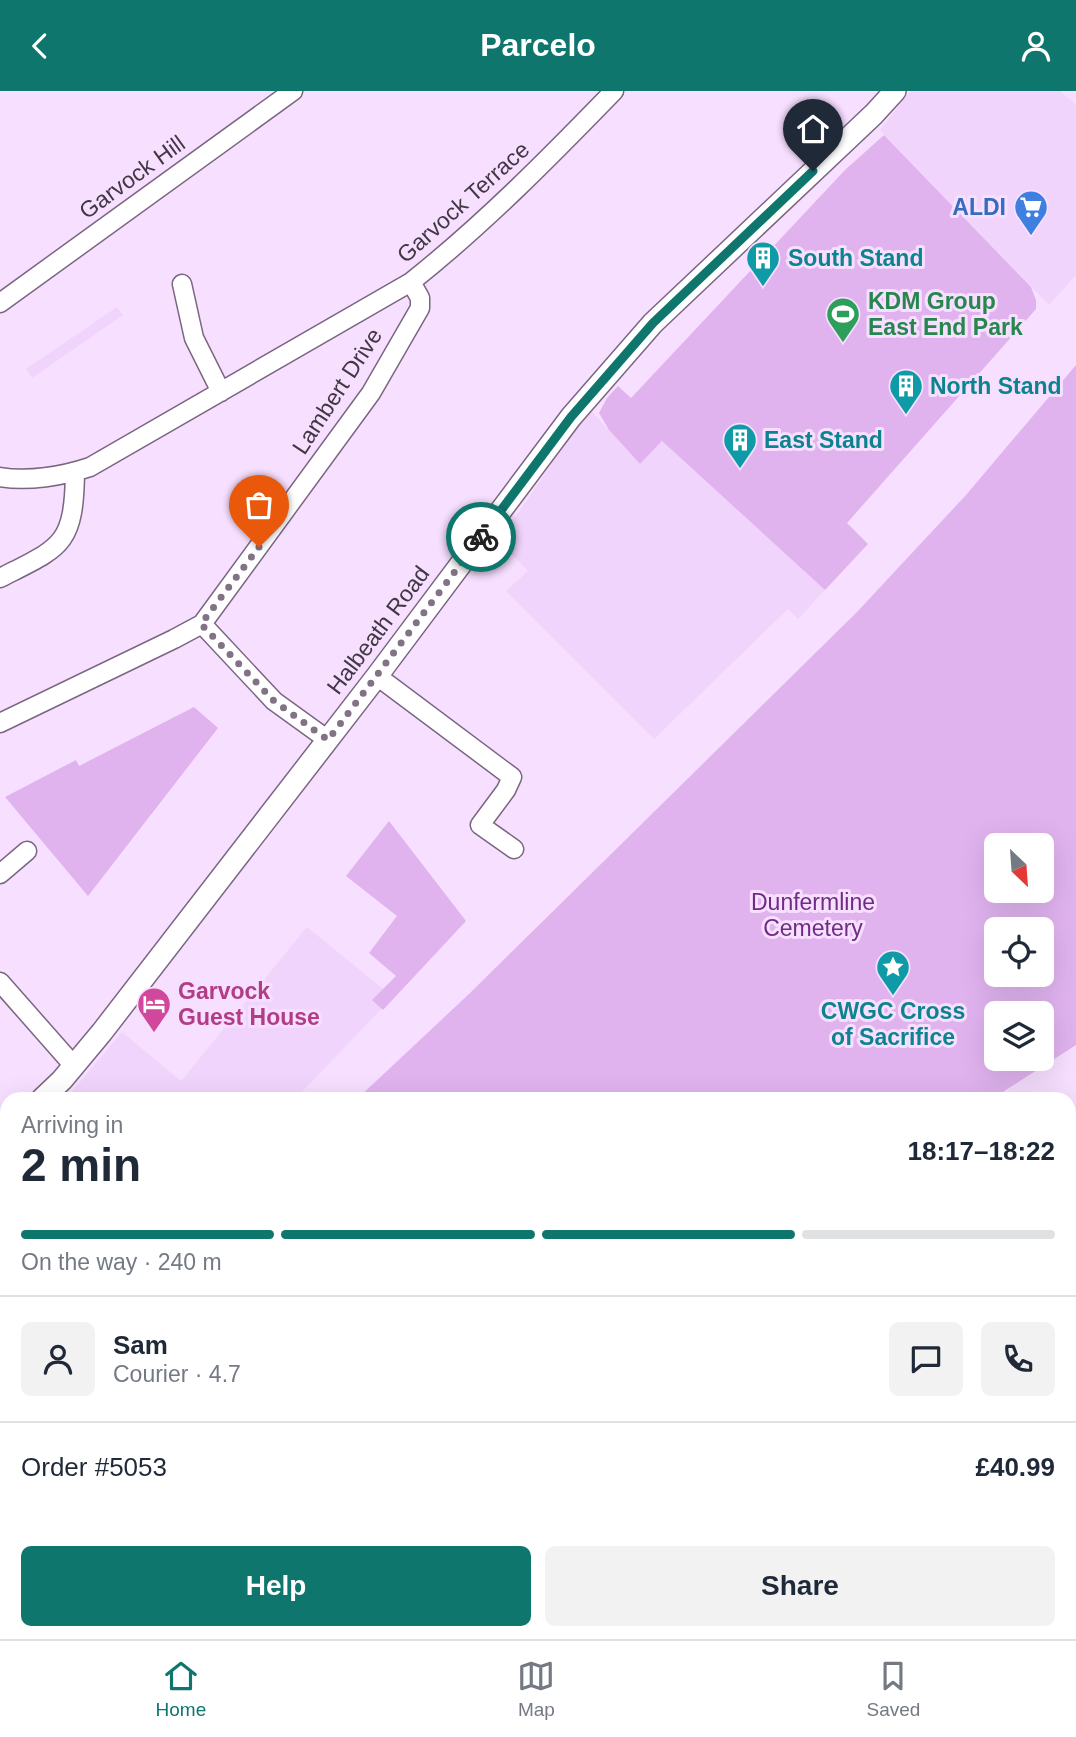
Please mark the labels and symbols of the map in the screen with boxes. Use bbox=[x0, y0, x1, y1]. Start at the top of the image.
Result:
pin bbox=[783, 99, 843, 171]
street label: Garvock Hill bbox=[74, 130, 190, 224]
street label: Garvock Terrace bbox=[392, 136, 534, 268]
supermarket icon: ALDI bbox=[1012, 188, 1050, 237]
place label: ALDI bbox=[952, 194, 1006, 220]
building icon: South Stand bbox=[744, 239, 782, 288]
place label: South Stand bbox=[788, 245, 923, 271]
place label: KDM Group East End Park bbox=[868, 288, 1023, 340]
sports icon: KDM Group East End Park bbox=[824, 295, 862, 344]
street label: Lambert Drive bbox=[287, 323, 387, 459]
building icon: North Stand bbox=[887, 367, 925, 416]
place label: North Stand bbox=[930, 373, 1062, 399]
building icon: East Stand bbox=[721, 421, 759, 470]
place label: East Stand bbox=[764, 427, 883, 453]
pin bbox=[229, 475, 289, 547]
courier bbox=[446, 502, 516, 572]
street label: Halbeath Road bbox=[321, 561, 435, 699]
north arrow bbox=[984, 833, 1054, 903]
park label: Dunfermline Cemetery bbox=[751, 889, 875, 941]
place icon: CWGC Cross of Sacrifice bbox=[874, 948, 912, 997]
place label: Garvock Guest House bbox=[178, 978, 320, 1030]
hotel icon: Garvock Guest House bbox=[135, 985, 173, 1034]
place label: CWGC Cross of Sacrifice bbox=[821, 998, 965, 1050]

